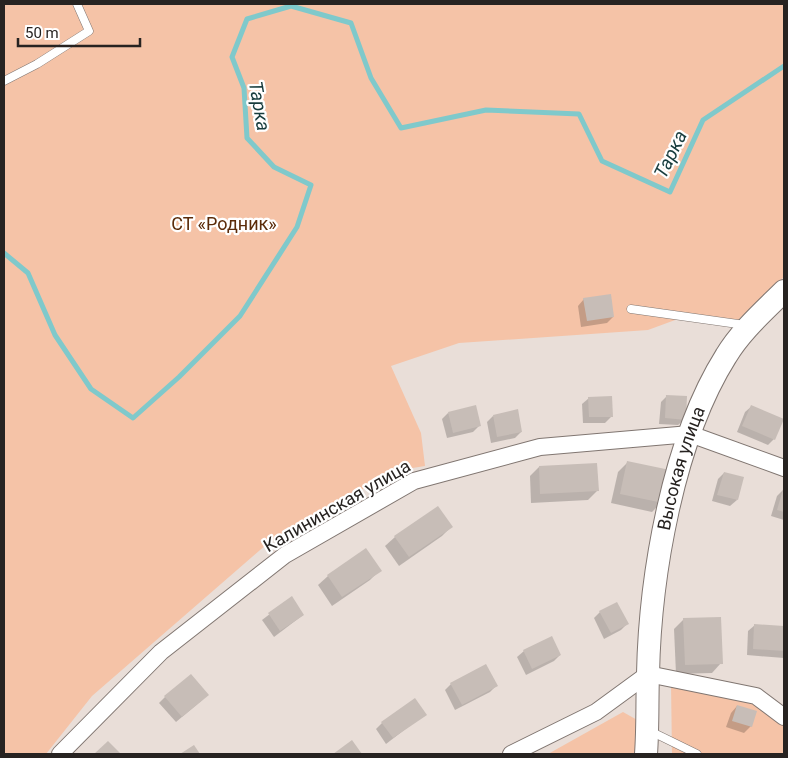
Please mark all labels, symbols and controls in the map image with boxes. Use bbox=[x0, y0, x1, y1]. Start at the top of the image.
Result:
scale bar bbox=[18, 15, 140, 47]
text: 50 m bbox=[25, 24, 59, 42]
water label: Тарка bbox=[244, 79, 275, 133]
water label: Тарка bbox=[649, 127, 692, 182]
park label: СТ «Родник» bbox=[171, 213, 277, 234]
street label: Высокая улица bbox=[653, 403, 709, 532]
street label: Калининская улица bbox=[260, 455, 414, 556]

